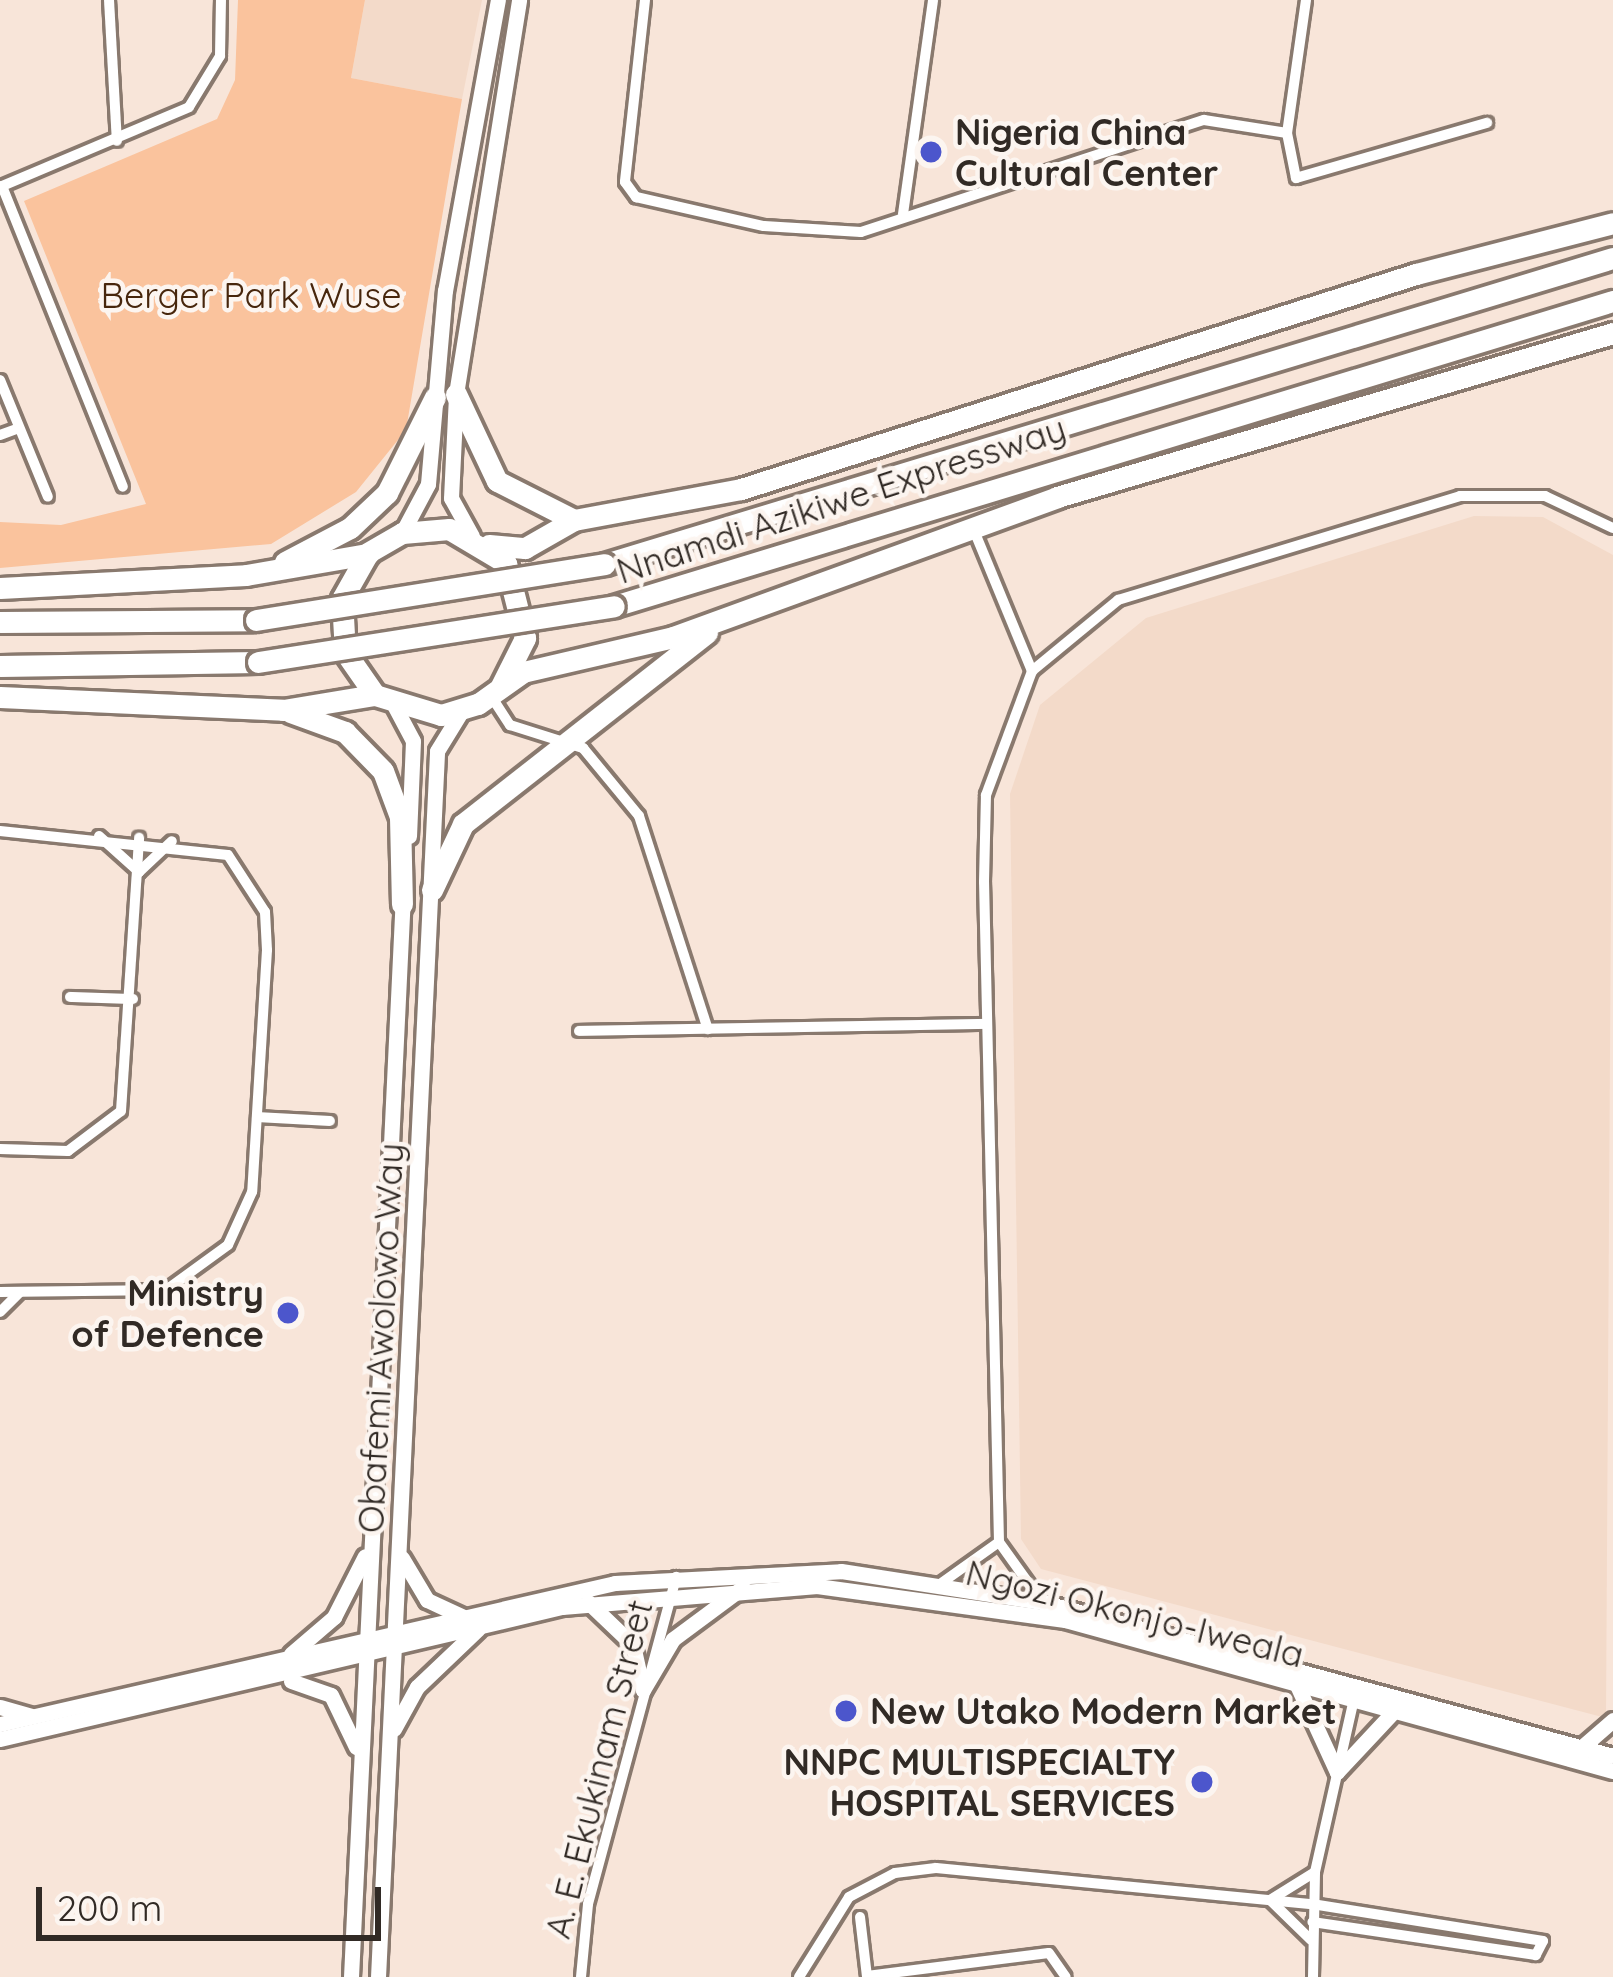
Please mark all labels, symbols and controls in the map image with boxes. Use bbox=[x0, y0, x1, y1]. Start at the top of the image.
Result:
place label: Nigeria China Cultural Center bbox=[955, 109, 1218, 194]
marker: Nigeria China Cultural Center bbox=[918, 139, 944, 165]
park label: Berger Park Wuse bbox=[101, 273, 401, 317]
street label: Nnamdi Azikiwe Expressway bbox=[611, 406, 1071, 592]
street label: Obafemi Awolowo Way bbox=[348, 1142, 412, 1534]
place label: Ministry of Defence bbox=[71, 1270, 264, 1355]
marker: Ministry of Defence bbox=[275, 1300, 301, 1326]
street label: Ngozi Okonjo-Iweala bbox=[962, 1550, 1308, 1676]
street label: A. E. Ekukinam Street bbox=[535, 1595, 661, 1943]
place label: New Utako Modern Market bbox=[870, 1689, 1337, 1733]
marker: New Utako Modern Market bbox=[833, 1698, 859, 1724]
place label: NNPC MULTISPECIALTY HOSPITAL SERVICES bbox=[784, 1739, 1175, 1824]
marker: NNPC MULTISPECIALTY HOSPITAL SERVICES bbox=[1186, 1766, 1218, 1798]
scale bar bbox=[42, 1863, 387, 1937]
text: 200 m bbox=[57, 1885, 162, 1930]

